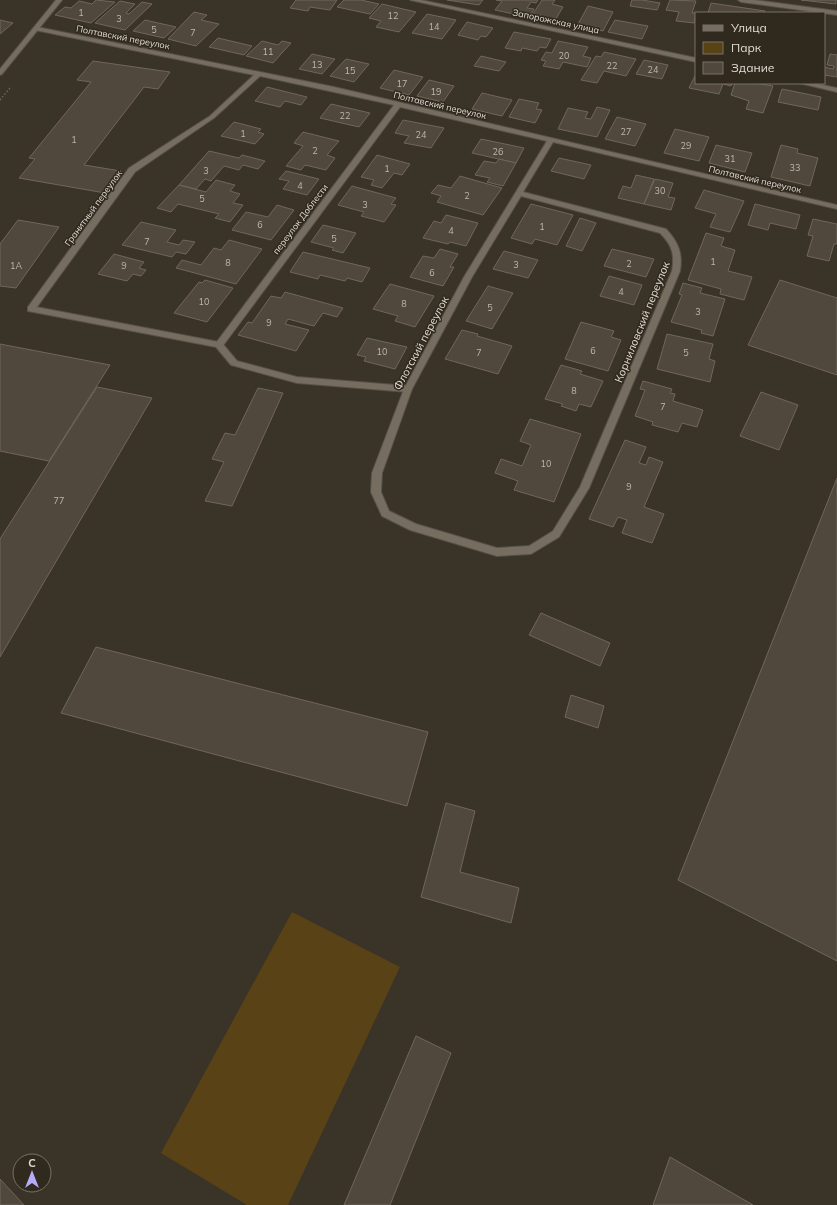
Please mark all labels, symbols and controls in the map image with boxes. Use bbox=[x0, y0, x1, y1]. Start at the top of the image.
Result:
street label: Запорожская улица bbox=[511, 6, 600, 37]
house number: 1 bbox=[78, 7, 84, 18]
house number: 12 bbox=[388, 10, 398, 21]
legend bbox=[695, 12, 825, 84]
house number: 3 bbox=[116, 13, 122, 24]
text: Улица bbox=[730, 20, 767, 35]
house number: 14 bbox=[429, 21, 440, 32]
street label: Полтавский переулок bbox=[75, 23, 171, 52]
house number: 5 bbox=[151, 24, 157, 35]
house number: 7 bbox=[190, 27, 196, 38]
text: Парк bbox=[731, 40, 762, 55]
house number: 11 bbox=[263, 46, 273, 57]
house number: 20 bbox=[559, 50, 569, 61]
house number: 13 bbox=[312, 59, 322, 70]
house number: 22 bbox=[607, 60, 617, 71]
text: Здание bbox=[731, 60, 775, 75]
house number: 24 bbox=[648, 64, 659, 75]
house number: 15 bbox=[345, 65, 356, 76]
house number: 17 bbox=[397, 78, 407, 89]
house number: 19 bbox=[431, 86, 441, 97]
street label: Полтавский переулок bbox=[392, 89, 488, 122]
house number: 22 bbox=[340, 110, 350, 121]
house number: 27 bbox=[621, 126, 631, 137]
house number: 1 bbox=[240, 128, 246, 139]
house number: 24 bbox=[416, 129, 427, 140]
house number: 1 bbox=[71, 134, 77, 145]
house number: 29 bbox=[681, 140, 691, 151]
house number: 2 bbox=[312, 145, 318, 156]
house number: 26 bbox=[493, 146, 503, 157]
house number: 31 bbox=[725, 153, 735, 164]
house number: 33 bbox=[790, 162, 800, 173]
house number: 1 bbox=[384, 163, 390, 174]
street label: Полтавский переулок bbox=[707, 163, 803, 196]
house number: 3 bbox=[203, 165, 209, 176]
street label: Гранитный переулок bbox=[62, 168, 125, 248]
house number: 4 bbox=[297, 180, 303, 191]
street label: переулок Доблести bbox=[270, 182, 331, 257]
house number: 30 bbox=[655, 185, 665, 196]
house number: 2 bbox=[464, 190, 470, 201]
house number: 5 bbox=[199, 193, 205, 204]
house number: 3 bbox=[362, 199, 368, 210]
house number: 6 bbox=[257, 219, 263, 230]
house number: 1 bbox=[539, 221, 545, 232]
house number: 4 bbox=[448, 225, 454, 236]
house number: 5 bbox=[331, 233, 337, 244]
house number: 7 bbox=[144, 236, 150, 247]
house number: 1 bbox=[710, 256, 716, 267]
house number: 8 bbox=[225, 257, 231, 268]
house number: 2 bbox=[626, 258, 632, 269]
house number: 3 bbox=[513, 259, 519, 270]
street label: Корниловский переулок bbox=[611, 259, 673, 385]
house number: 1А bbox=[10, 260, 22, 271]
house number: 9 bbox=[121, 260, 127, 271]
house number: 6 bbox=[429, 267, 435, 278]
house number: 4 bbox=[618, 286, 624, 297]
street label: Флотский переулок bbox=[390, 293, 452, 392]
house number: 10 bbox=[199, 296, 209, 307]
house number: 8 bbox=[401, 298, 407, 309]
house number: 5 bbox=[487, 302, 493, 313]
house number: 3 bbox=[695, 306, 701, 317]
house number: 9 bbox=[266, 317, 272, 328]
house number: 6 bbox=[590, 345, 596, 356]
house number: 10 bbox=[377, 346, 387, 357]
house number: 7 bbox=[476, 347, 482, 358]
house number: 5 bbox=[683, 347, 689, 358]
house number: 8 bbox=[571, 385, 577, 396]
house number: 7 bbox=[660, 401, 666, 412]
house number: 10 bbox=[541, 458, 551, 469]
house number: 9 bbox=[626, 481, 632, 492]
house number: 77 bbox=[54, 495, 64, 506]
north arrow bbox=[12, 1153, 52, 1193]
text: С bbox=[28, 1156, 36, 1170]

